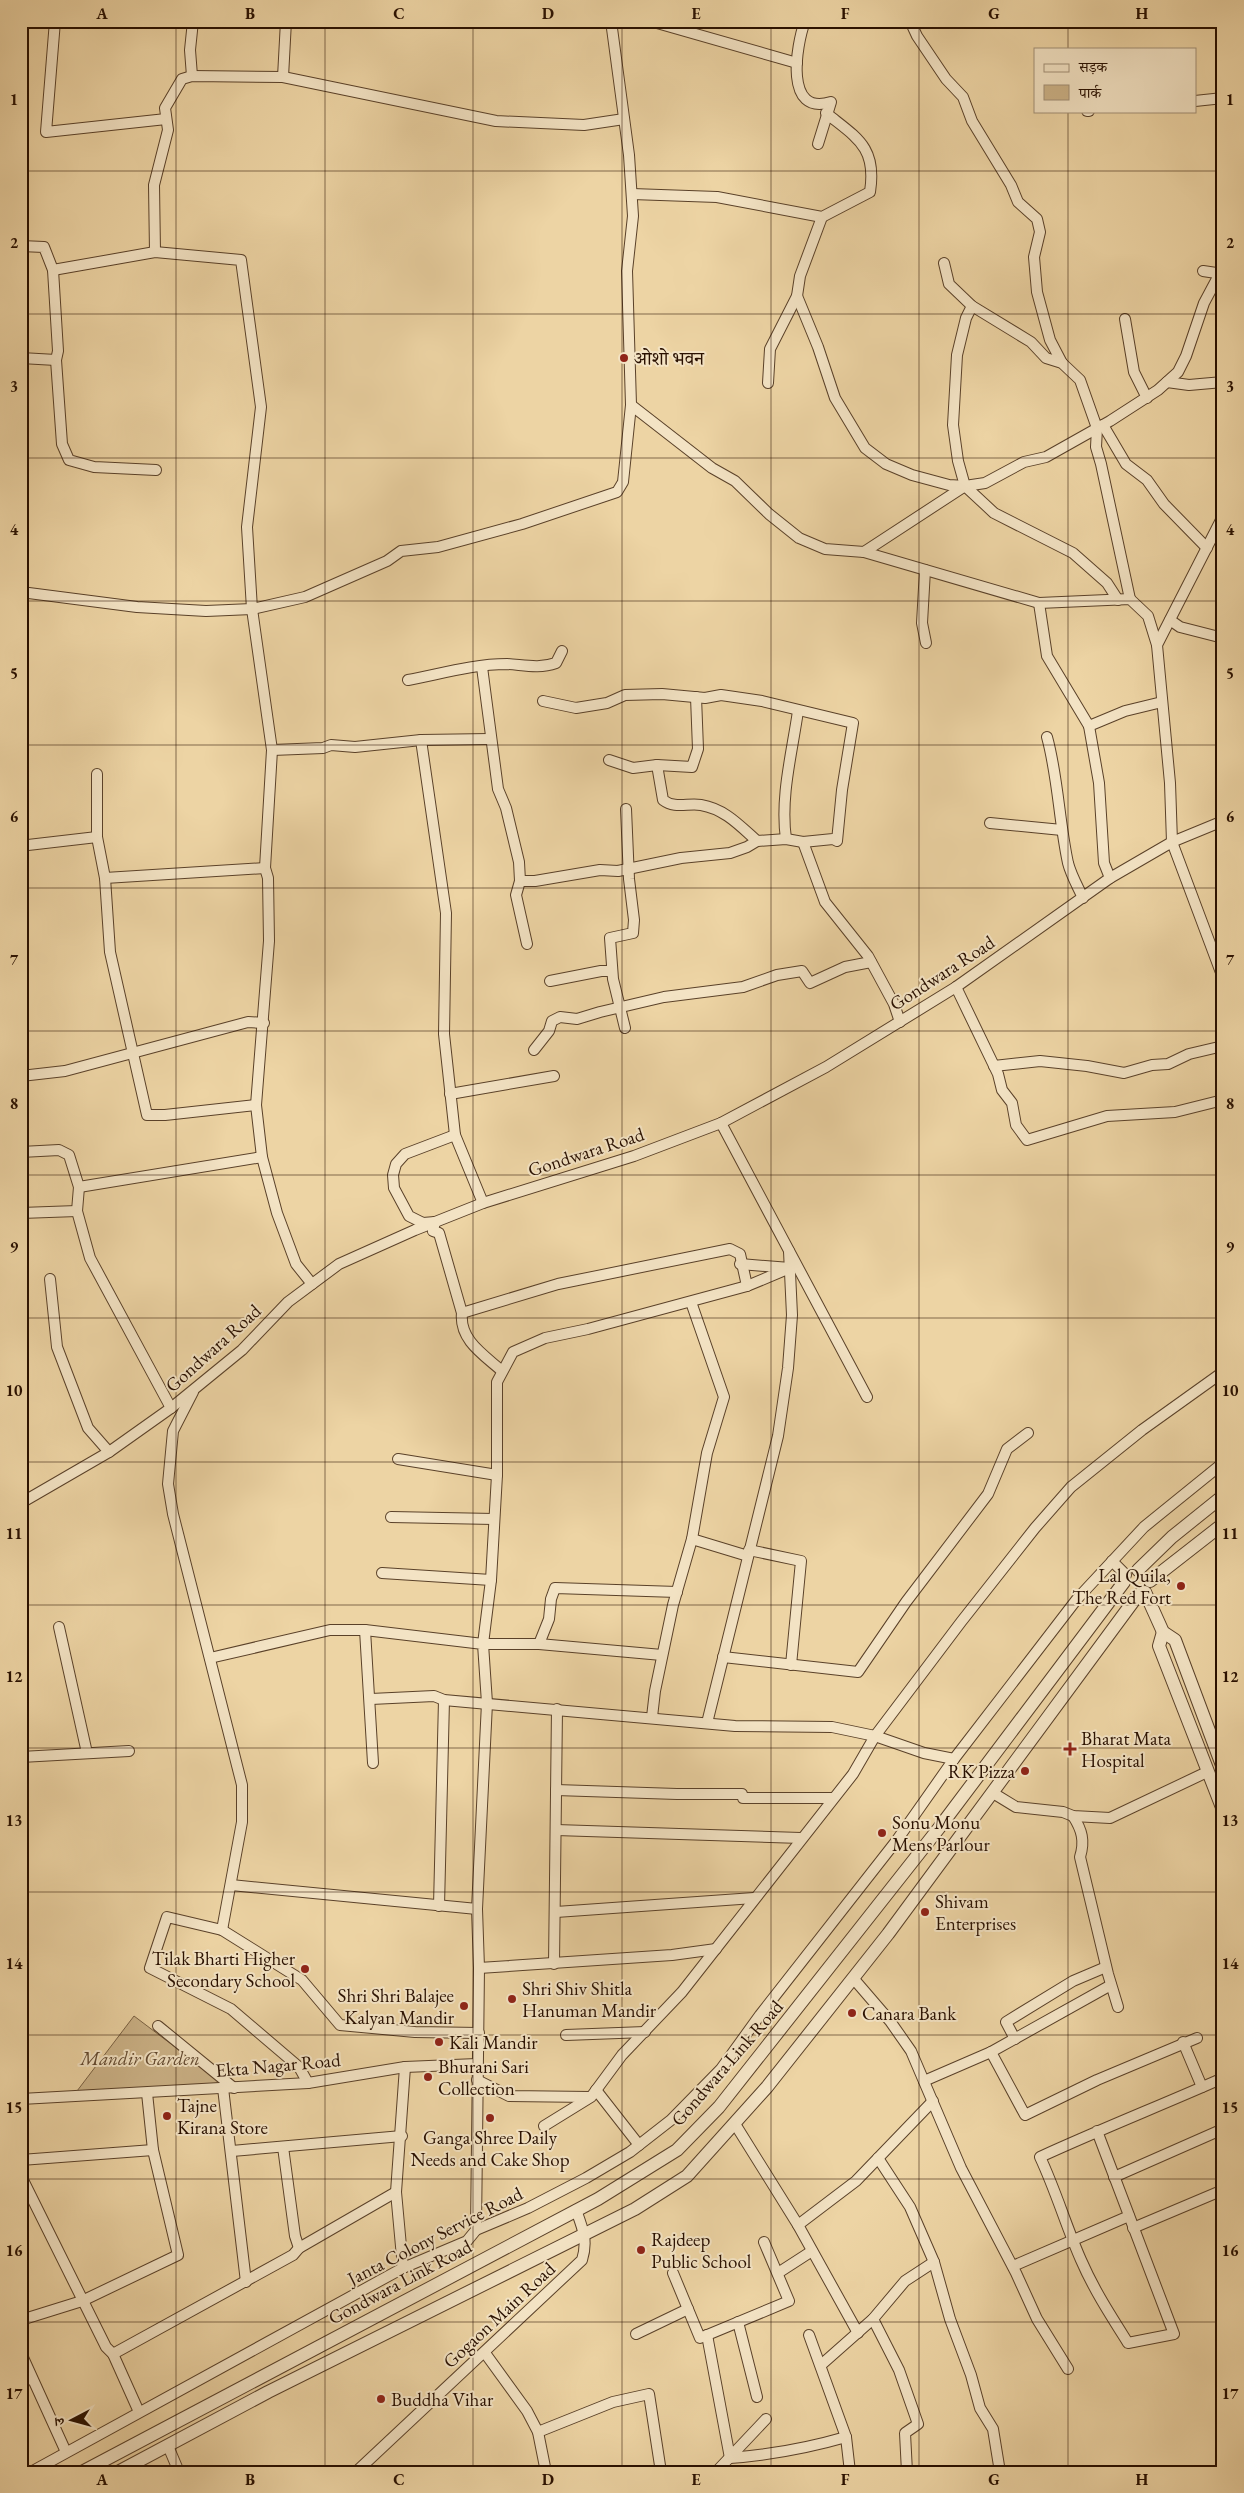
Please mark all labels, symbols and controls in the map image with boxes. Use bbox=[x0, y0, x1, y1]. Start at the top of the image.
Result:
text: A bbox=[95, 3, 108, 24]
text: B bbox=[245, 3, 255, 24]
text: C bbox=[393, 3, 405, 24]
text: D bbox=[542, 3, 554, 24]
text: E bbox=[691, 3, 701, 24]
text: F bbox=[841, 3, 850, 24]
text: G bbox=[988, 3, 1000, 24]
text: H bbox=[1136, 3, 1149, 24]
legend bbox=[1034, 48, 1196, 112]
text: सड़क bbox=[1078, 57, 1108, 76]
text: पार्क bbox=[1078, 83, 1102, 102]
text: 1 bbox=[10, 89, 18, 110]
text: 1 bbox=[1226, 89, 1234, 110]
text: 2 bbox=[10, 232, 19, 253]
text: 2 bbox=[1226, 232, 1235, 253]
place label: ओशो भवन bbox=[634, 346, 705, 371]
marker: ओशो भवन bbox=[618, 352, 630, 364]
text: 3 bbox=[10, 376, 18, 397]
text: 3 bbox=[1226, 376, 1234, 397]
text: 4 bbox=[10, 519, 19, 540]
text: 4 bbox=[1226, 519, 1235, 540]
text: 5 bbox=[10, 663, 18, 684]
text: 5 bbox=[1226, 663, 1234, 684]
text: 6 bbox=[10, 806, 19, 827]
text: 6 bbox=[1226, 806, 1235, 827]
street label: Gondwara Road bbox=[885, 929, 1000, 1016]
text: 7 bbox=[10, 949, 19, 970]
text: 7 bbox=[1226, 949, 1235, 970]
text: 8 bbox=[10, 1093, 18, 1114]
text: 8 bbox=[1226, 1093, 1234, 1114]
street label: Gondwara Road bbox=[525, 1121, 648, 1183]
text: 9 bbox=[10, 1236, 19, 1257]
text: 9 bbox=[1226, 1236, 1235, 1257]
street label: Gondwara Road bbox=[160, 1298, 266, 1398]
text: 10 bbox=[6, 1380, 23, 1401]
text: 10 bbox=[1222, 1380, 1239, 1401]
text: 11 bbox=[6, 1523, 22, 1544]
text: 11 bbox=[1222, 1523, 1238, 1544]
place label: Lal Quila, The Red Fort bbox=[1072, 1563, 1171, 1610]
marker: Lal Quila, The Red Fort bbox=[1175, 1580, 1187, 1592]
text: 12 bbox=[6, 1666, 23, 1687]
text: 12 bbox=[1222, 1666, 1239, 1687]
place label: Bharat Mata Hospital bbox=[1081, 1726, 1171, 1773]
marker: Bharat Mata Hospital bbox=[1063, 1742, 1077, 1756]
place label: RK Pizza bbox=[948, 1759, 1015, 1784]
marker: RK Pizza bbox=[1019, 1765, 1031, 1777]
text: 13 bbox=[6, 1810, 22, 1831]
place label: Sonu Monu Mens Parlour bbox=[892, 1810, 991, 1857]
text: 13 bbox=[1222, 1810, 1238, 1831]
marker: Sonu Monu Mens Parlour bbox=[876, 1827, 888, 1839]
place label: Shivam Enterprises bbox=[935, 1889, 1016, 1936]
marker: Shivam Enterprises bbox=[919, 1906, 931, 1918]
place label: Tilak Bharti Higher Secondary School bbox=[152, 1946, 296, 1993]
text: 14 bbox=[6, 1953, 23, 1974]
text: 14 bbox=[1222, 1953, 1239, 1974]
marker: Tilak Bharti Higher Secondary School bbox=[299, 1963, 311, 1975]
place label: Shri Shiv Shitla Hanuman Mandir bbox=[522, 1976, 657, 2023]
place label: Shri Shri Balajee Kalyan Mandir bbox=[338, 1983, 455, 2030]
marker: Shri Shiv Shitla Hanuman Mandir bbox=[506, 1993, 518, 2005]
street label: Gondwara Link Road bbox=[665, 1994, 789, 2131]
marker: Shri Shri Balajee Kalyan Mandir bbox=[458, 2000, 470, 2012]
place label: Canara Bank bbox=[862, 2001, 957, 2026]
marker: Canara Bank bbox=[846, 2007, 858, 2019]
place label: Kali Mandir bbox=[449, 2030, 538, 2055]
marker: Kali Mandir bbox=[433, 2036, 445, 2048]
park label: Mandir Garden bbox=[79, 2046, 200, 2071]
street label: Ekta Nagar Road bbox=[214, 2047, 342, 2083]
place label: Bhurani Sari Collection bbox=[438, 2054, 529, 2101]
marker: Bhurani Sari Collection bbox=[422, 2071, 434, 2083]
place label: Tajne Kirana Store bbox=[177, 2093, 268, 2140]
text: 15 bbox=[6, 2097, 22, 2118]
text: 15 bbox=[1222, 2097, 1238, 2118]
marker: Tajne Kirana Store bbox=[161, 2110, 173, 2122]
marker: Ganga Shree Daily Needs and Cake Shop bbox=[484, 2112, 496, 2124]
place label: Ganga Shree Daily Needs and Cake Shop bbox=[410, 2125, 570, 2172]
street label: Janta Colony Service Road bbox=[341, 2181, 527, 2292]
place label: Rajdeep Public School bbox=[651, 2227, 752, 2274]
street label: Gondwara Link Road bbox=[324, 2233, 476, 2330]
text: 16 bbox=[6, 2240, 23, 2261]
text: 16 bbox=[1222, 2240, 1239, 2261]
marker: Rajdeep Public School bbox=[635, 2244, 647, 2256]
street label: Gogaon Main Road bbox=[437, 2256, 561, 2374]
text: 17 bbox=[6, 2383, 23, 2404]
text: 17 bbox=[1222, 2383, 1239, 2404]
place label: Buddha Vihar bbox=[391, 2387, 494, 2412]
marker: Buddha Vihar bbox=[375, 2393, 387, 2405]
north arrow bbox=[48, 2396, 98, 2446]
text: उ bbox=[50, 2416, 68, 2427]
text: A bbox=[95, 2469, 108, 2490]
text: B bbox=[245, 2469, 255, 2490]
text: C bbox=[393, 2469, 405, 2490]
text: D bbox=[542, 2469, 554, 2490]
text: E bbox=[691, 2469, 701, 2490]
text: F bbox=[841, 2469, 850, 2490]
text: G bbox=[988, 2469, 1000, 2490]
text: H bbox=[1136, 2469, 1149, 2490]

